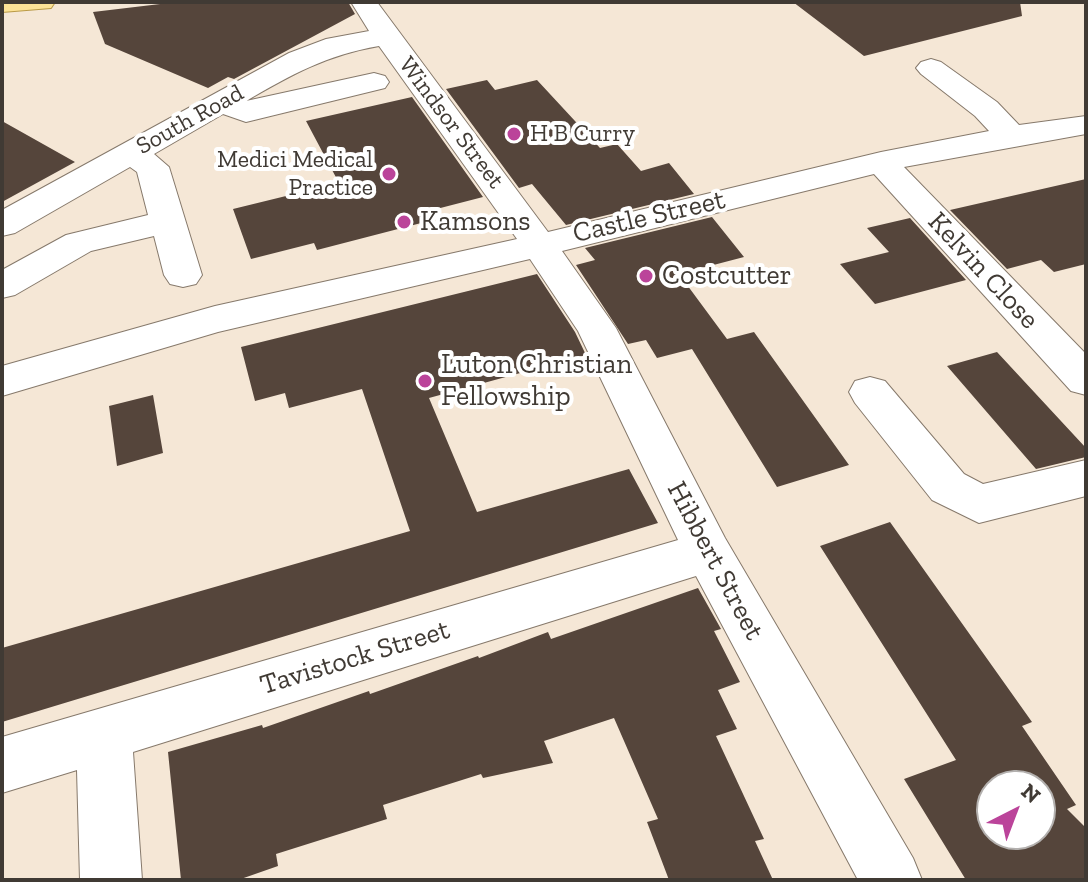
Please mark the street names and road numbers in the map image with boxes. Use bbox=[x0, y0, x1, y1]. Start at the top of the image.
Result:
street label: Windsor Street bbox=[392, 52, 510, 194]
street label: South Road bbox=[131, 79, 249, 161]
street label: Castle Street bbox=[570, 183, 728, 251]
street label: Kelvin Close bbox=[920, 206, 1046, 336]
street label: Hibbert Street bbox=[659, 476, 771, 646]
street label: Tavistock Street bbox=[256, 613, 454, 703]

